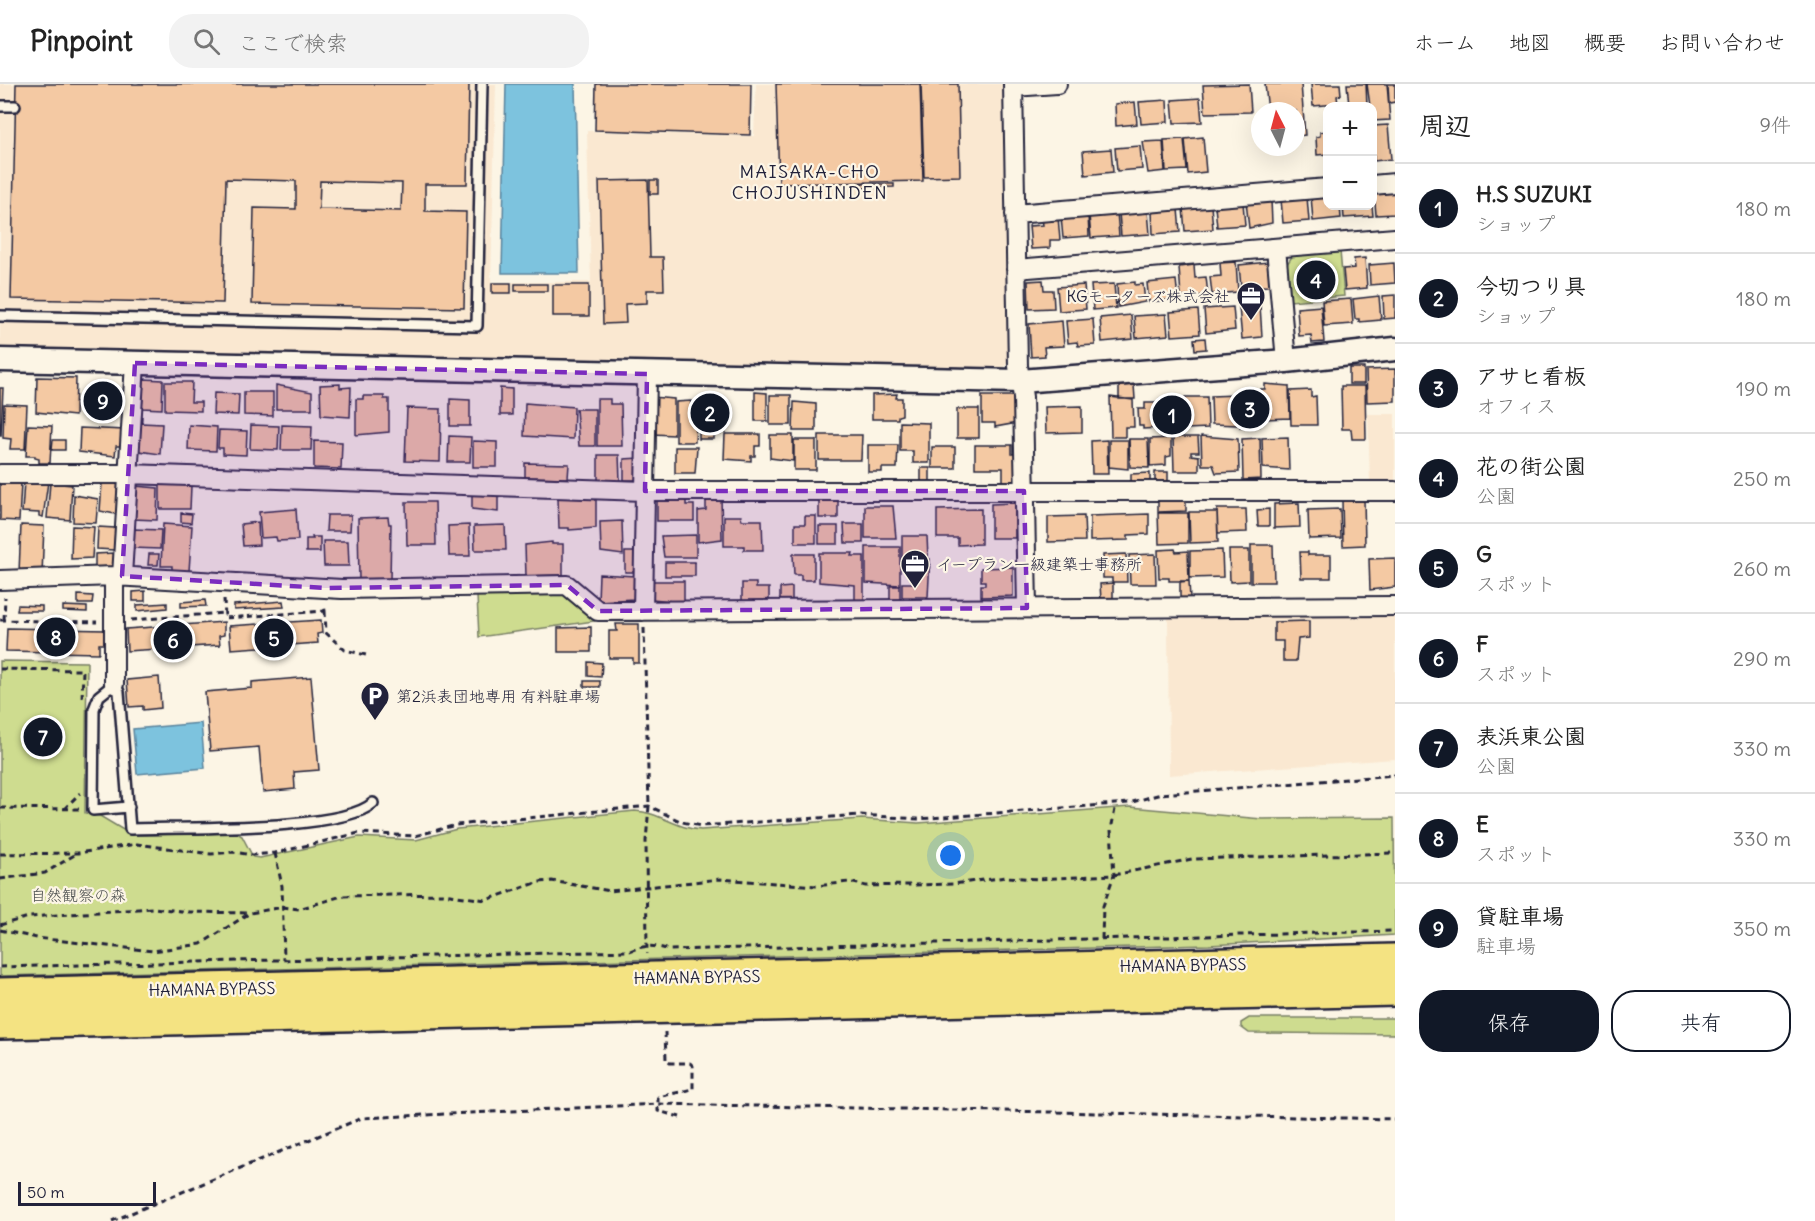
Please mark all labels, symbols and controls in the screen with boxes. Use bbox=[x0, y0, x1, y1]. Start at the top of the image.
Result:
search box bbox=[169, 14, 589, 68]
text: Pinpoint bbox=[30, 23, 133, 59]
icon: search bbox=[190, 25, 223, 58]
text: ここで検索 bbox=[238, 29, 348, 57]
text: ホーム bbox=[1414, 29, 1476, 56]
text: 地図 bbox=[1509, 29, 1551, 56]
text: 概要 bbox=[1584, 29, 1626, 56]
text: お問い合わせ bbox=[1659, 29, 1785, 56]
north arrow bbox=[1251, 102, 1305, 156]
map controls bbox=[1323, 102, 1377, 210]
button: + bbox=[1323, 102, 1377, 156]
text: 周辺 bbox=[1419, 109, 1471, 142]
text: 9件 bbox=[1760, 112, 1791, 137]
button: − bbox=[1323, 156, 1377, 210]
district label: MAISAKA-CHO CHOJUSHINDEN bbox=[732, 160, 888, 204]
text: H.S SUZUKI bbox=[1476, 180, 1592, 208]
text: 1 bbox=[1435, 196, 1442, 221]
text: 180 m bbox=[1736, 196, 1791, 221]
text: ショップ bbox=[1476, 211, 1555, 236]
pin: 4 bbox=[1296, 258, 1336, 302]
text: 今切つり具 bbox=[1476, 272, 1586, 300]
office icon: KGモーターズ株式会社 bbox=[1235, 280, 1267, 322]
place label: KGモーターズ株式会社 bbox=[1067, 286, 1230, 306]
text: 2 bbox=[1433, 286, 1444, 311]
text: 180 m bbox=[1736, 286, 1791, 311]
text: ショップ bbox=[1476, 303, 1555, 328]
text: アサヒ看板 bbox=[1476, 362, 1586, 390]
text: 3 bbox=[1433, 376, 1444, 401]
text: 190 m bbox=[1736, 376, 1791, 401]
pin: 9 bbox=[84, 378, 122, 424]
pin: 3 bbox=[1230, 386, 1270, 432]
pin: 2 bbox=[690, 390, 730, 436]
pin: 1 bbox=[1152, 392, 1192, 438]
text: オフィス bbox=[1476, 393, 1556, 418]
text: 花の街公園 bbox=[1476, 452, 1586, 480]
text: 4 bbox=[1433, 466, 1444, 491]
text: 250 m bbox=[1733, 466, 1791, 491]
text: 公園 bbox=[1476, 483, 1516, 508]
text: G bbox=[1476, 540, 1492, 568]
office icon: イープラン一級建築士事務所 bbox=[899, 548, 931, 590]
place label: イープラン一級建築士事務所 bbox=[936, 554, 1142, 574]
text: 5 bbox=[1433, 556, 1444, 581]
text: 260 m bbox=[1733, 556, 1791, 581]
text: スポット bbox=[1476, 571, 1556, 596]
pin: 8 bbox=[36, 614, 76, 660]
pin: 5 bbox=[254, 616, 294, 660]
pin: 6 bbox=[154, 618, 192, 662]
text: F bbox=[1476, 630, 1488, 658]
text: 6 bbox=[1433, 646, 1444, 671]
text: 290 m bbox=[1733, 646, 1791, 671]
text: スポット bbox=[1476, 661, 1556, 686]
parking icon: 第2浜表団地専用 有料駐車場 bbox=[359, 680, 391, 722]
place label: 第2浜表団地専用 有料駐車場 bbox=[396, 686, 601, 706]
pin: 7 bbox=[24, 714, 63, 760]
text: 表浜東公園 bbox=[1476, 722, 1586, 750]
text: 7 bbox=[1434, 736, 1443, 761]
text: 330 m bbox=[1733, 736, 1791, 761]
text: 公園 bbox=[1476, 753, 1516, 778]
text: E bbox=[1476, 810, 1489, 838]
text: 8 bbox=[1433, 826, 1444, 851]
text: 330 m bbox=[1733, 826, 1791, 851]
your location bbox=[936, 841, 965, 870]
text: スポット bbox=[1476, 841, 1556, 866]
park label: 自然観察の森 bbox=[30, 885, 126, 905]
text: 貸駐車場 bbox=[1476, 902, 1564, 930]
text: 9 bbox=[1433, 916, 1444, 941]
text: 350 m bbox=[1733, 916, 1791, 941]
text: 駐車場 bbox=[1476, 933, 1536, 958]
street label: HAMANA BYPASS bbox=[1120, 954, 1247, 976]
street label: HAMANA BYPASS bbox=[634, 966, 761, 988]
street label: HAMANA BYPASS bbox=[149, 978, 276, 1000]
button: 保存 bbox=[1419, 990, 1599, 1052]
button: 共有 bbox=[1611, 990, 1791, 1052]
scale bar bbox=[18, 1179, 156, 1206]
text: 50 m bbox=[27, 1182, 65, 1202]

